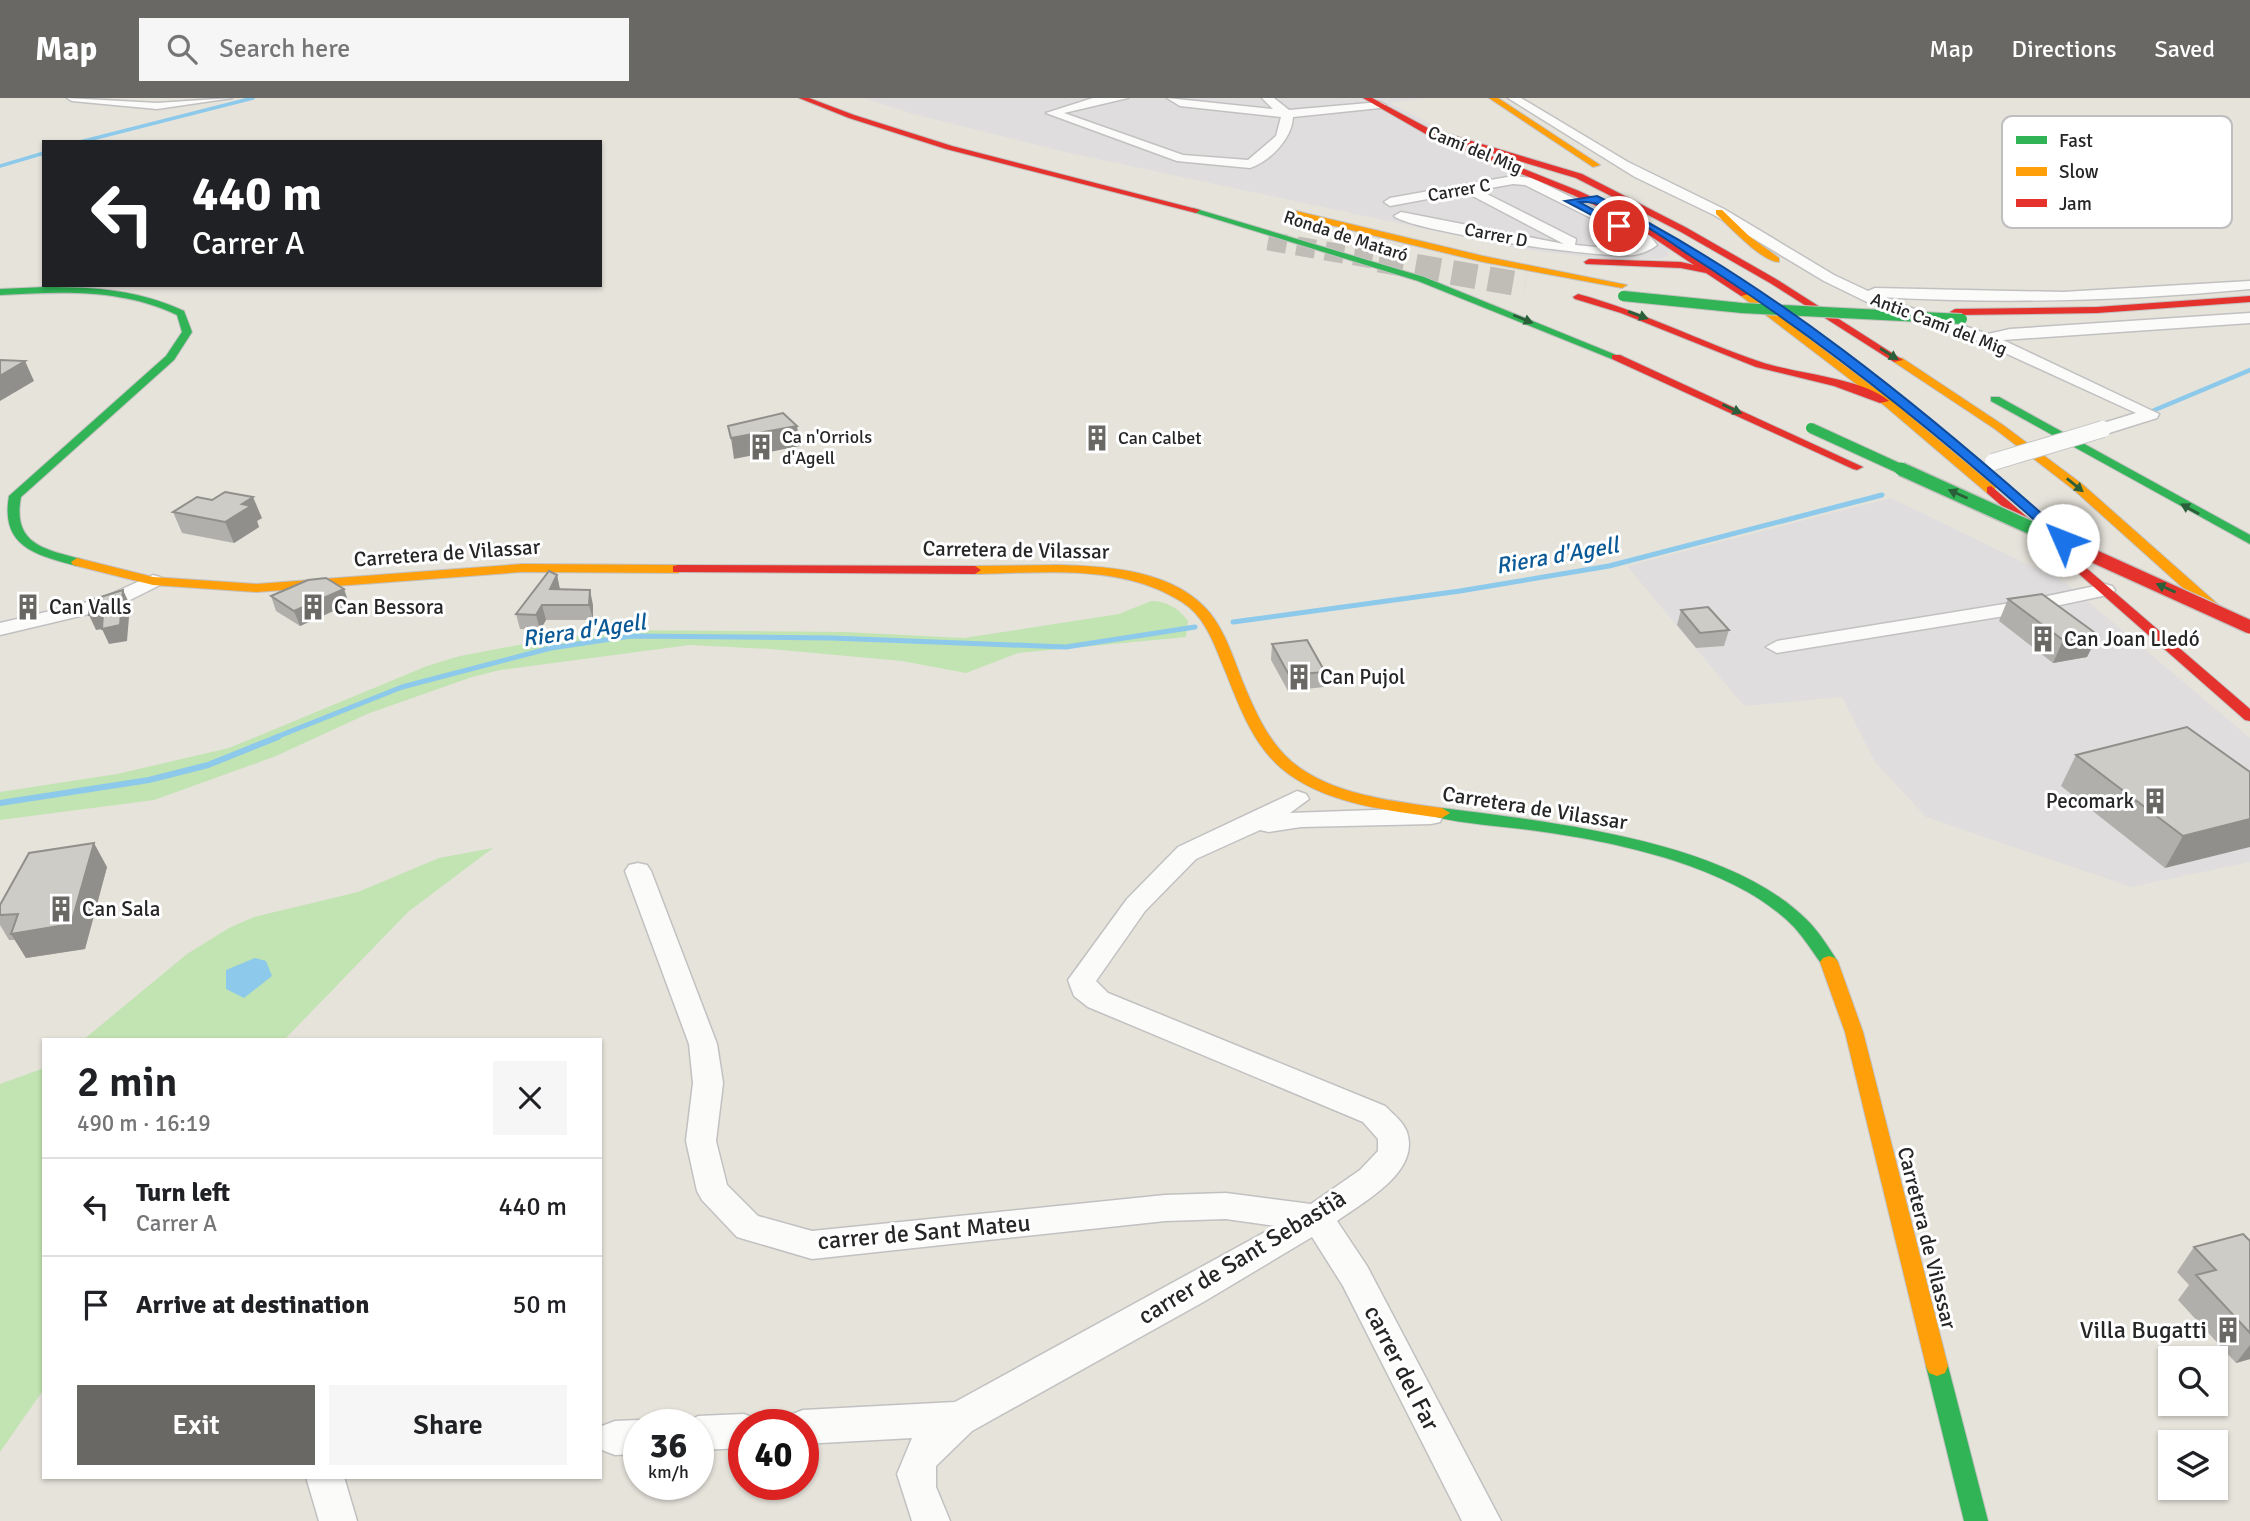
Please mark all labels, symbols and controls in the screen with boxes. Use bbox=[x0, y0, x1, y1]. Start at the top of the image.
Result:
search box bbox=[139, 18, 629, 81]
text: Map bbox=[35, 29, 97, 70]
icon: search bbox=[163, 30, 201, 68]
text: Search here bbox=[219, 33, 350, 65]
text: Map bbox=[1929, 34, 1974, 64]
text: Directions bbox=[2012, 34, 2117, 64]
text: Saved bbox=[2155, 34, 2215, 64]
legend bbox=[2002, 116, 2232, 228]
street label: Camí del Mig bbox=[1425, 121, 1525, 179]
text: Fast bbox=[2059, 129, 2093, 153]
text: Slow bbox=[2059, 160, 2099, 184]
text: 440 m bbox=[192, 164, 322, 224]
icon: left bbox=[77, 168, 168, 259]
street label: Carrer C bbox=[1426, 174, 1492, 206]
text: Jam bbox=[2059, 192, 2092, 216]
pin bbox=[1589, 196, 1649, 256]
street label: Ronda de Mataró bbox=[1281, 206, 1411, 266]
icon: arrive bbox=[1600, 207, 1638, 245]
street label: Carrer D bbox=[1462, 218, 1530, 252]
text: Carrer A bbox=[192, 224, 305, 263]
street label: Antic Camí del Mig bbox=[1868, 288, 2010, 360]
one-way arrow bbox=[1628, 310, 1649, 321]
one-way arrow bbox=[1513, 313, 1534, 324]
one-way arrow bbox=[1880, 348, 1899, 361]
one-way arrow bbox=[1722, 403, 1742, 415]
building icon: Can Calbet bbox=[1082, 423, 1112, 453]
place label: Ca n'Orriols d'Agell bbox=[782, 426, 872, 469]
place label: Can Calbet bbox=[1118, 427, 1202, 449]
building icon: Ca n'Orriols d'Agell bbox=[746, 432, 776, 462]
one-way arrow bbox=[2066, 478, 2084, 493]
one-way arrow bbox=[1948, 489, 1968, 500]
position arrow bbox=[2026, 503, 2100, 577]
one-way arrow bbox=[2179, 503, 2199, 515]
water label: Riera d'Agell bbox=[1493, 530, 1623, 581]
street label: Carretera de Vilassar bbox=[353, 533, 541, 572]
street label: Carretera de Vilassar bbox=[922, 535, 1110, 565]
one-way arrow bbox=[2155, 582, 2176, 593]
building icon: Can Valls bbox=[13, 592, 43, 622]
building icon: Can Bessora bbox=[298, 592, 328, 622]
place label: Can Valls bbox=[49, 594, 131, 620]
place label: Can Bessora bbox=[334, 594, 444, 620]
water label: Riera d'Agell bbox=[521, 607, 650, 654]
building icon: Can Joan Lledó bbox=[2028, 624, 2058, 654]
place label: Can Joan Lledó bbox=[2064, 626, 2200, 652]
building icon: Can Pujol bbox=[1284, 662, 1314, 692]
place label: Can Pujol bbox=[1320, 664, 1405, 690]
street label: Carretera de Vilassar bbox=[1441, 781, 1630, 835]
building icon: Pecomark bbox=[2140, 786, 2170, 816]
place label: Pecomark bbox=[2046, 788, 2134, 814]
building icon: Can Sala bbox=[46, 894, 76, 924]
place label: Can Sala bbox=[82, 896, 160, 922]
text: 2 min bbox=[77, 1057, 178, 1108]
button: close bbox=[493, 1061, 567, 1135]
text: 490 m · 16:19 bbox=[77, 1109, 211, 1138]
street label: Carretera de Vilassar bbox=[1892, 1144, 1962, 1332]
text: Turn left bbox=[136, 1177, 230, 1209]
street label: carrer de Sant Sebastià bbox=[1133, 1183, 1351, 1331]
icon: left bbox=[77, 1188, 115, 1226]
text: 440 m bbox=[498, 1191, 567, 1223]
street label: carrer de Sant Mateu bbox=[816, 1208, 1032, 1256]
text: Carrer A bbox=[136, 1209, 217, 1238]
icon: arrive bbox=[77, 1286, 115, 1324]
text: Arrive at destination bbox=[136, 1289, 369, 1321]
text: 50 m bbox=[512, 1289, 567, 1321]
street label: carrer del Far bbox=[1358, 1300, 1446, 1436]
place label: Villa Bugatti bbox=[2080, 1315, 2207, 1345]
building icon: Villa Bugatti bbox=[2213, 1315, 2243, 1345]
map controls bbox=[2158, 1346, 2228, 1500]
button: search bbox=[2158, 1346, 2228, 1416]
button: Exit bbox=[77, 1385, 315, 1465]
button: Share bbox=[329, 1385, 567, 1465]
speed limit sign: 40 bbox=[728, 1409, 819, 1500]
text: 36 bbox=[650, 1424, 687, 1467]
button: layers bbox=[2158, 1430, 2228, 1500]
text: km/h bbox=[648, 1461, 689, 1483]

